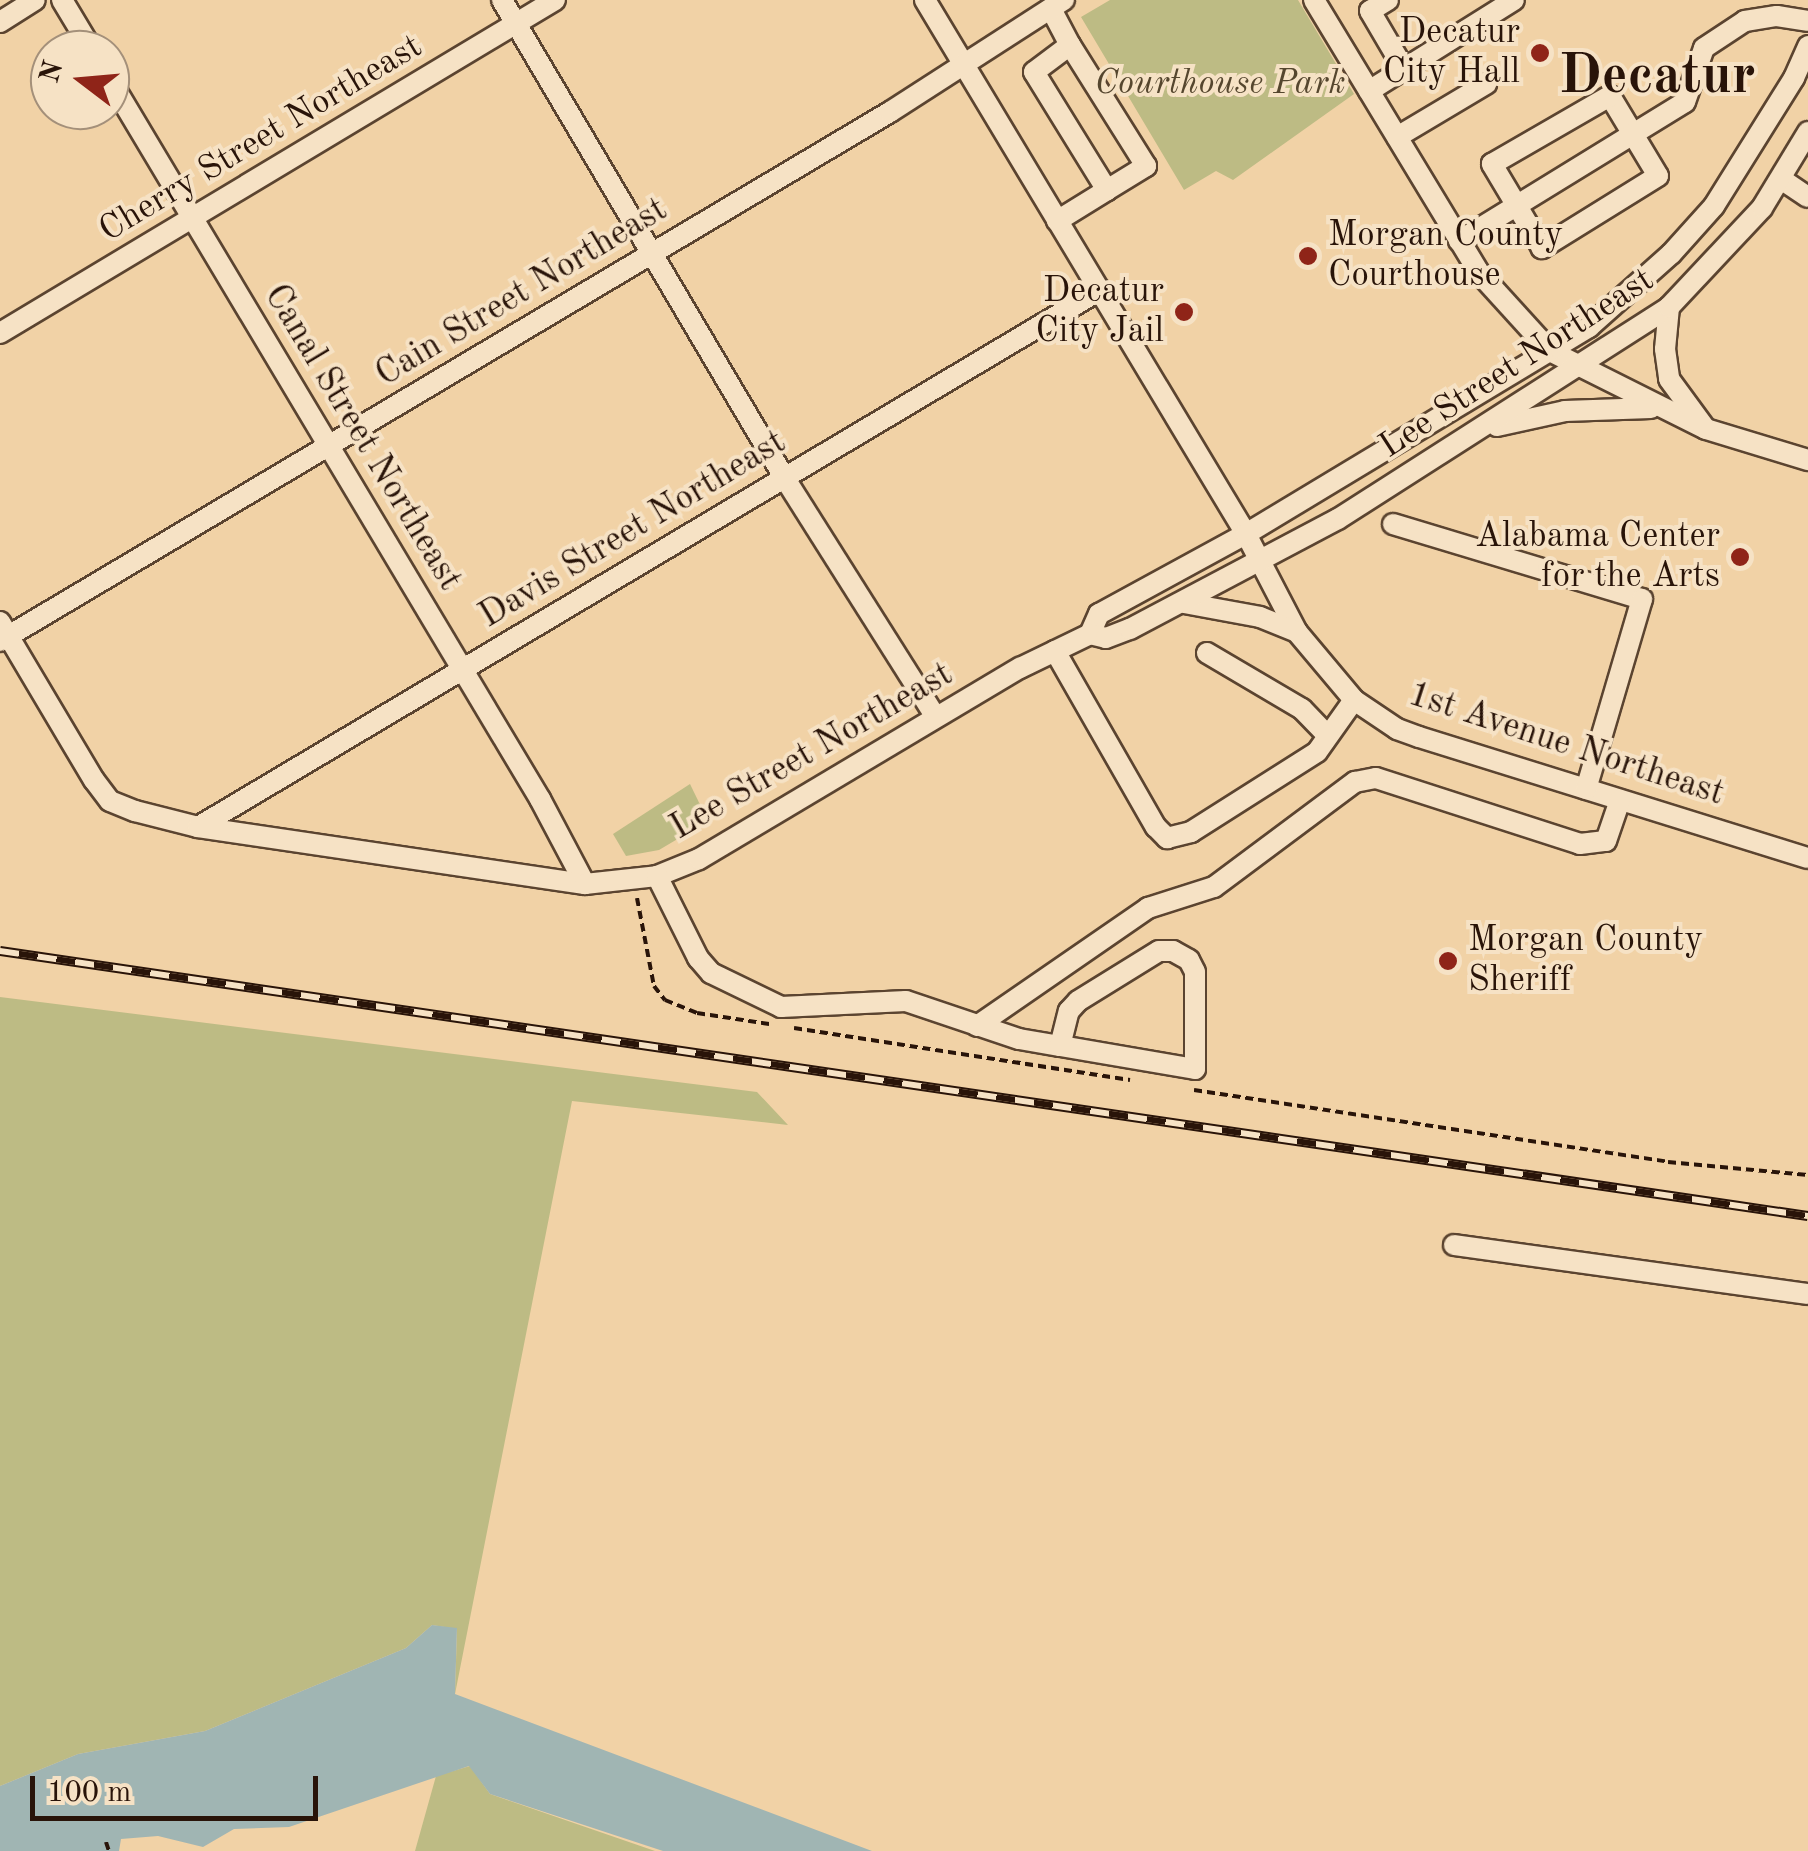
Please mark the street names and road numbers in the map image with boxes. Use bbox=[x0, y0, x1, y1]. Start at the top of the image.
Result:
street label: Cherry Street Northeast bbox=[92, 26, 430, 252]
street label: Cain Street Northeast bbox=[369, 189, 675, 397]
street label: Lee Street Northeast bbox=[1372, 260, 1662, 468]
street label: Canal Street Northeast bbox=[254, 277, 470, 599]
street label: Davis Street Northeast bbox=[472, 422, 794, 638]
street label: Lee Street Northeast bbox=[663, 654, 961, 850]
street label: 1st Avenue Northeast bbox=[1403, 674, 1729, 816]

